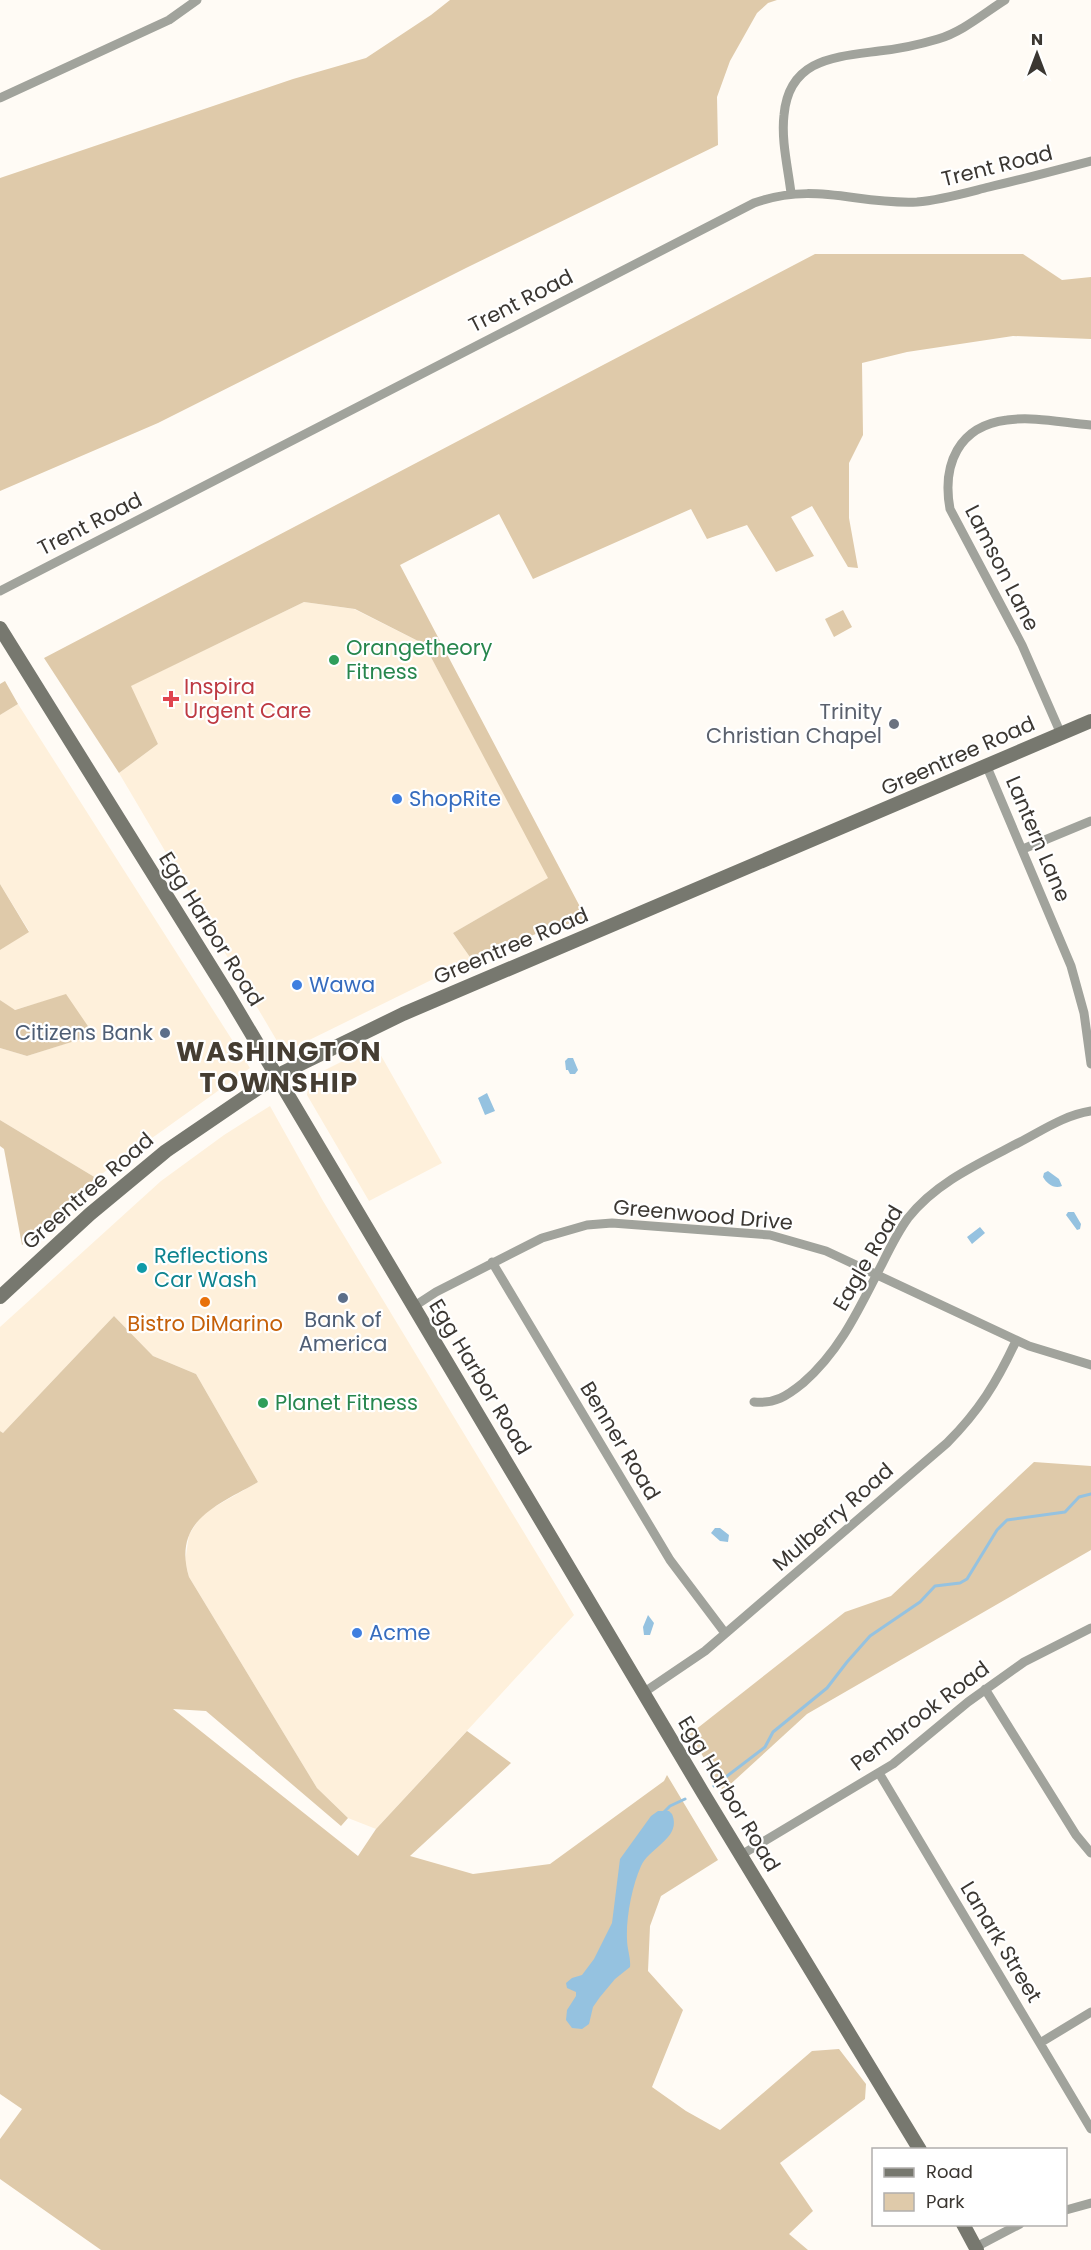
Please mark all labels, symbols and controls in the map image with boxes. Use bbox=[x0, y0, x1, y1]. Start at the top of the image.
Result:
north arrow bbox=[1007, 24, 1067, 84]
text: N bbox=[1031, 28, 1043, 51]
street label: Trent Road bbox=[938, 138, 1055, 193]
street label: Trent Road bbox=[464, 262, 578, 339]
street label: Trent Road bbox=[33, 485, 147, 562]
street label: Lamson Lane bbox=[958, 500, 1047, 636]
place label: Orangetheory Fitness bbox=[346, 633, 493, 686]
marker: Orangetheory Fitness bbox=[327, 653, 341, 667]
place label: Inspira Urgent Care bbox=[184, 672, 311, 725]
marker: Inspira Urgent Care bbox=[162, 690, 180, 708]
place label: Trinity Christian Chapel bbox=[706, 697, 882, 750]
street label: Greentree Road bbox=[876, 709, 1039, 802]
marker: Trinity Christian Chapel bbox=[887, 717, 901, 731]
street label: Lantern Lane bbox=[999, 771, 1078, 906]
place label: ShopRite bbox=[409, 784, 501, 813]
marker: ShopRite bbox=[390, 792, 404, 806]
street label: Egg Harbor Road bbox=[152, 846, 271, 1011]
street label: Greentree Road bbox=[429, 900, 593, 991]
place label: Wawa bbox=[309, 970, 375, 999]
marker: Wawa bbox=[290, 978, 304, 992]
place label: Citizens Bank bbox=[15, 1018, 153, 1047]
marker: Citizens Bank bbox=[158, 1026, 172, 1040]
district label: WASHINGTON TOWNSHIP bbox=[176, 1033, 382, 1101]
street label: Greentree Road bbox=[16, 1125, 160, 1256]
street label: Greenwood Drive bbox=[612, 1192, 794, 1237]
street label: Eagle Road bbox=[826, 1200, 910, 1316]
place label: Reflections Car Wash bbox=[154, 1241, 268, 1294]
marker: Reflections Car Wash bbox=[135, 1261, 149, 1275]
marker: Bank of America bbox=[336, 1291, 350, 1305]
street label: Egg Harbor Road bbox=[422, 1293, 538, 1460]
marker: Bistro DiMarino bbox=[198, 1295, 212, 1309]
place label: Bank of America bbox=[299, 1305, 387, 1358]
place label: Bistro DiMarino bbox=[127, 1309, 283, 1338]
street label: Benner Road bbox=[574, 1376, 667, 1506]
place label: Planet Fitness bbox=[275, 1388, 418, 1417]
marker: Planet Fitness bbox=[256, 1396, 270, 1410]
street label: Mulberry Road bbox=[766, 1456, 899, 1577]
place label: Acme bbox=[369, 1618, 431, 1647]
marker: Acme bbox=[350, 1626, 364, 1640]
street label: Pembrook Road bbox=[844, 1654, 995, 1777]
street label: Egg Harbor Road bbox=[671, 1710, 787, 1877]
street label: Lanark Street bbox=[954, 1876, 1049, 2008]
legend bbox=[872, 2148, 1067, 2226]
text: Road bbox=[926, 2159, 973, 2184]
text: Park bbox=[926, 2189, 965, 2214]

